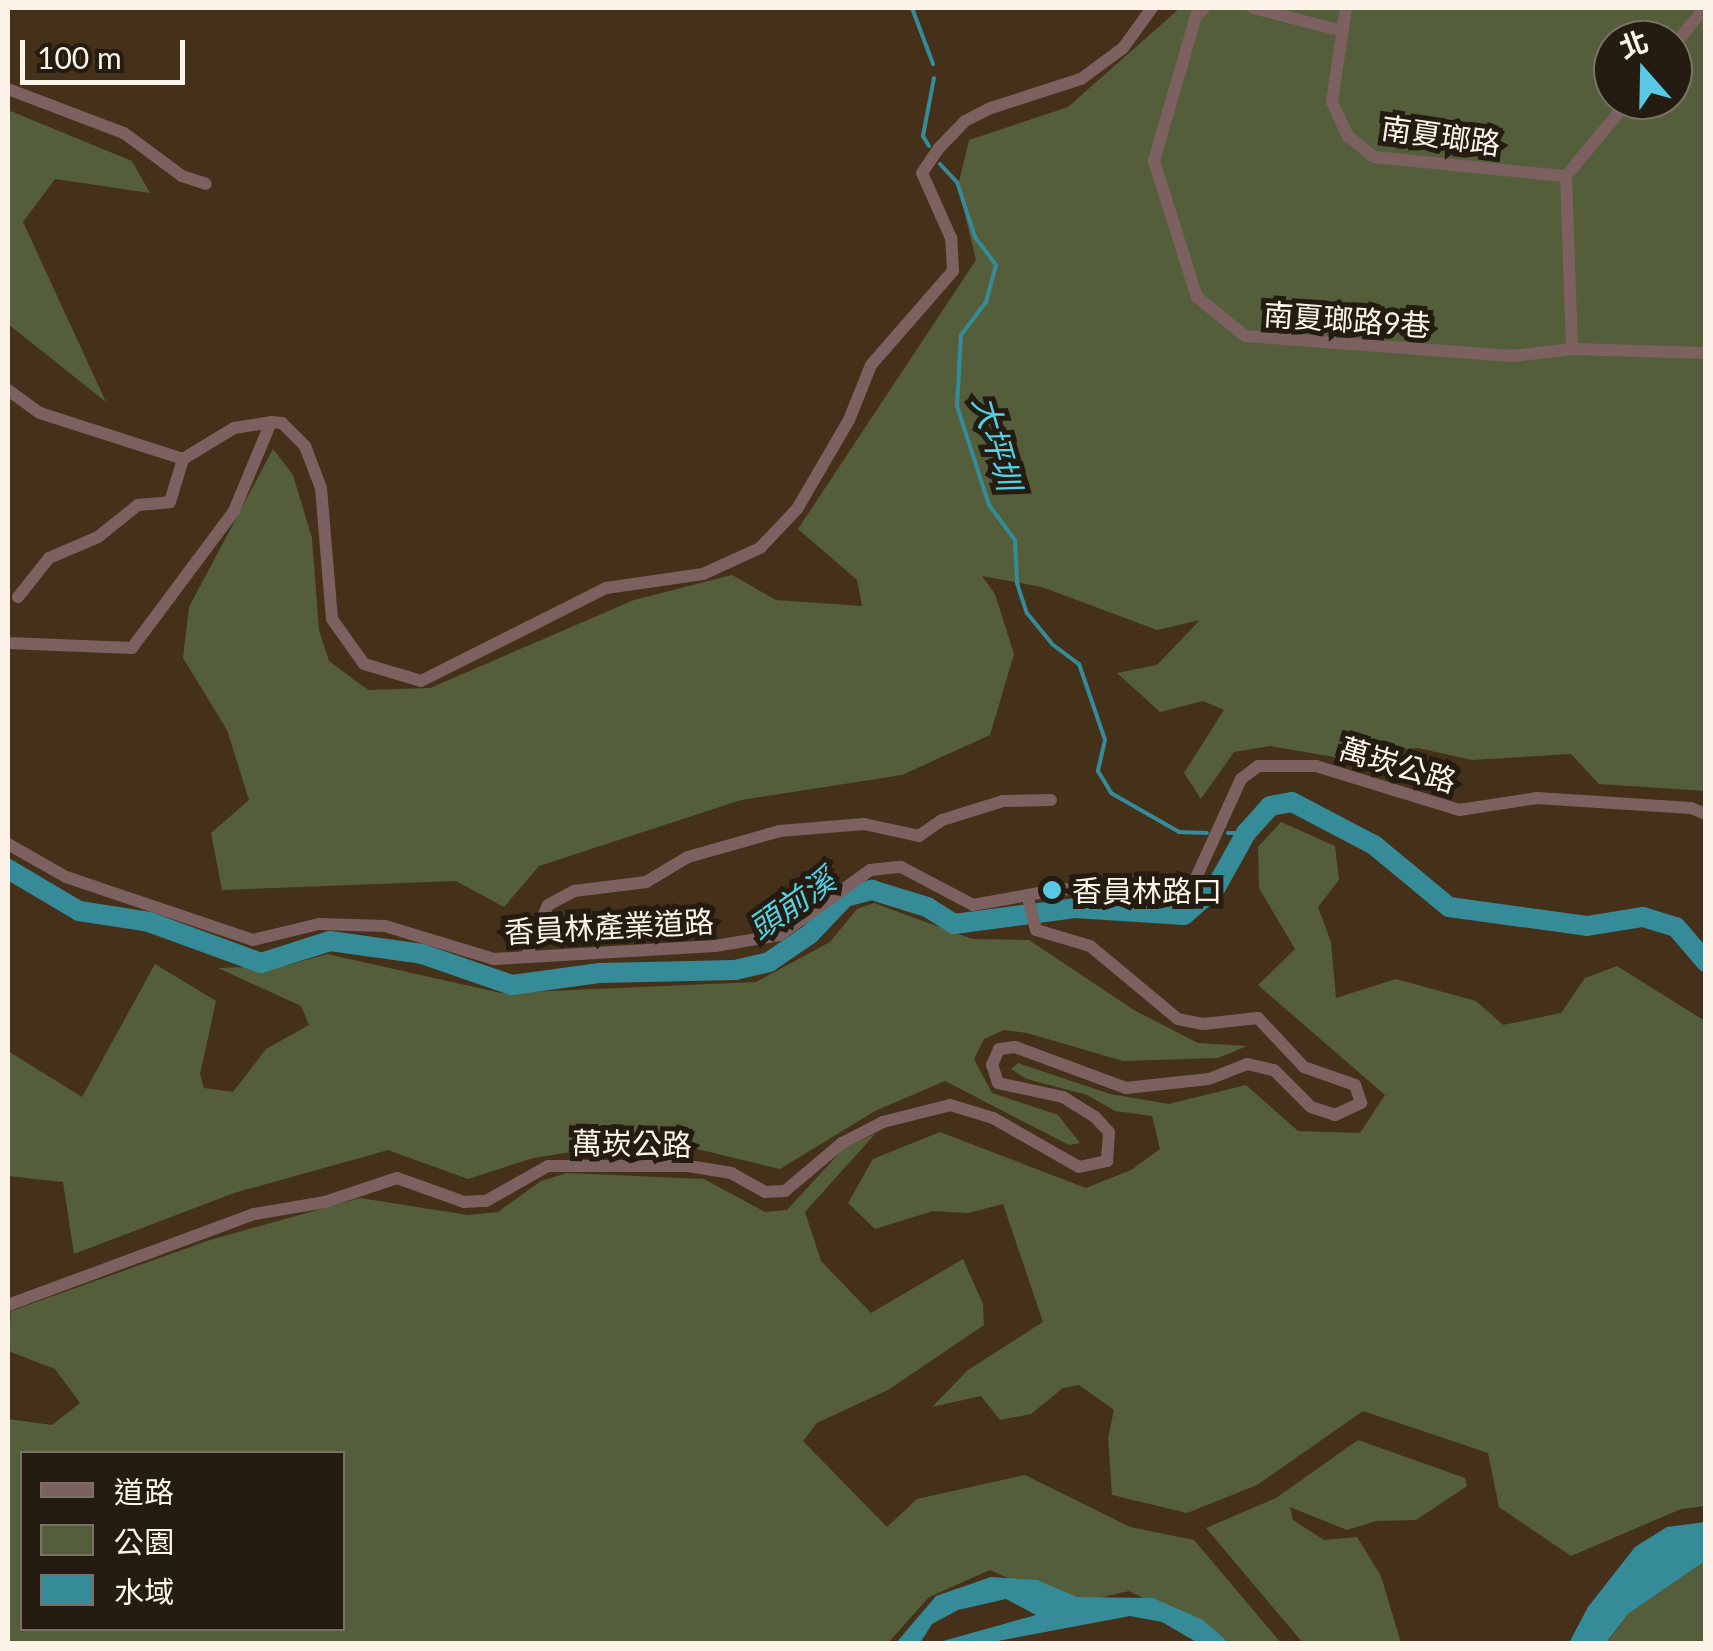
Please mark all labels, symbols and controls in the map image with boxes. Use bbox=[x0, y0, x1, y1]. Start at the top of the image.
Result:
scale bar bbox=[25, 20, 190, 82]
north arrow bbox=[1593, 20, 1693, 120]
text: 北 bbox=[1614, 23, 1652, 64]
text: 100 m bbox=[37, 39, 122, 75]
street label: 南夏瑯路 bbox=[1379, 109, 1503, 161]
street label: 南夏瑯路9巷 bbox=[1262, 295, 1432, 343]
water label: 大坪圳 bbox=[965, 392, 1029, 494]
street label: 萬崁公路 bbox=[1335, 729, 1461, 799]
water label: 頭前溪 bbox=[742, 861, 842, 947]
place label: 香員林路口 bbox=[1072, 872, 1222, 908]
marker: 香員林路口 bbox=[1041, 879, 1063, 901]
street label: 香員林產業道路 bbox=[503, 903, 715, 949]
street label: 萬崁公路 bbox=[572, 1124, 692, 1162]
legend bbox=[20, 1451, 345, 1631]
text: 道路 bbox=[114, 1473, 174, 1509]
text: 公園 bbox=[114, 1523, 174, 1559]
text: 水域 bbox=[114, 1573, 174, 1609]

